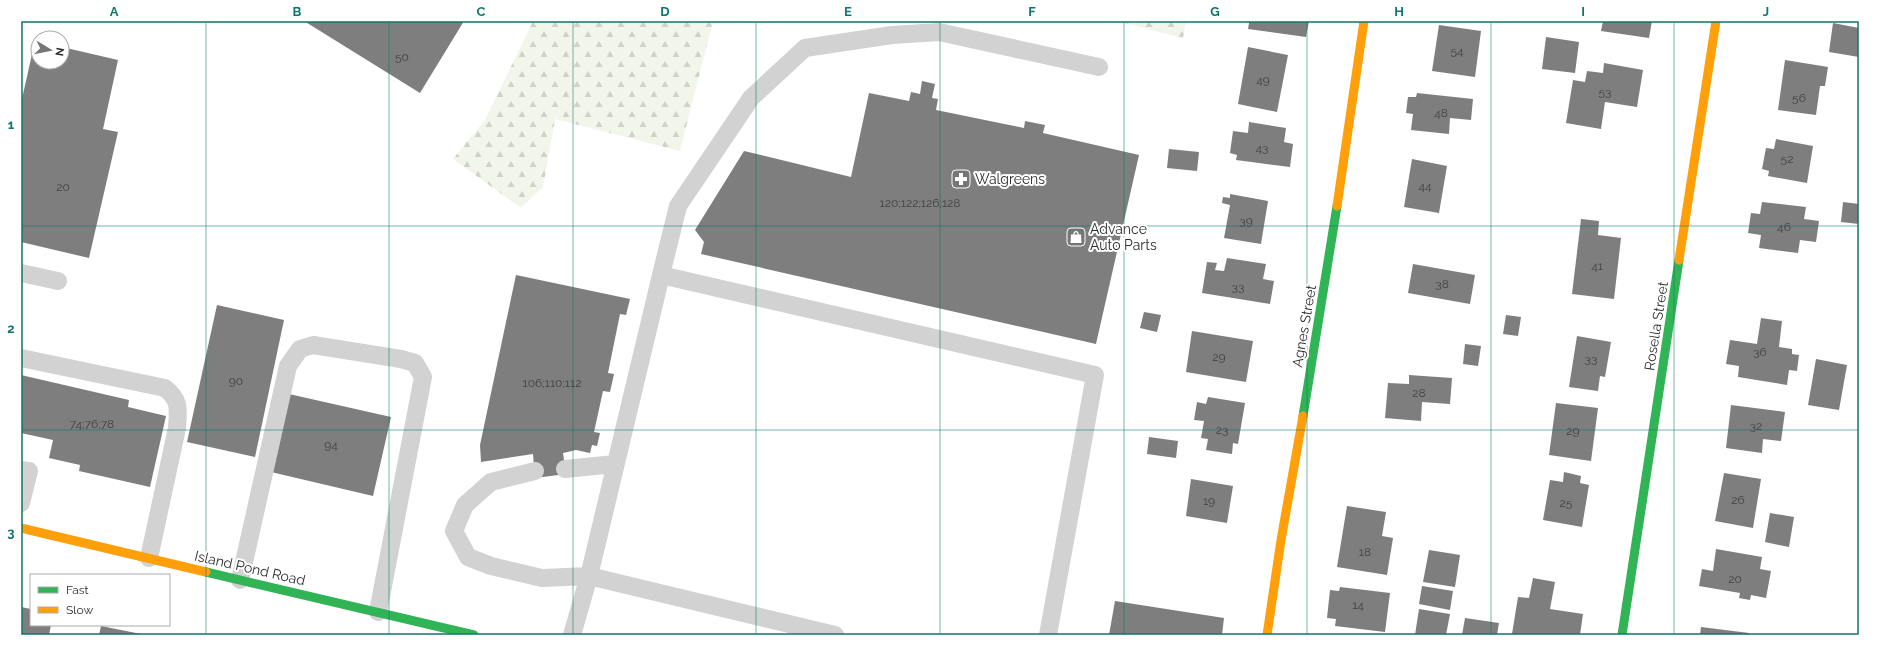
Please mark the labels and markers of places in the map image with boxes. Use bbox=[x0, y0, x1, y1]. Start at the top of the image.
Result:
pharmacy icon: Walgreens bbox=[950, 168, 972, 190]
place label: Walgreens bbox=[975, 171, 1045, 187]
place label: Advance Auto Parts bbox=[1090, 221, 1157, 253]
shop icon: Advance Auto Parts bbox=[1065, 226, 1087, 248]

